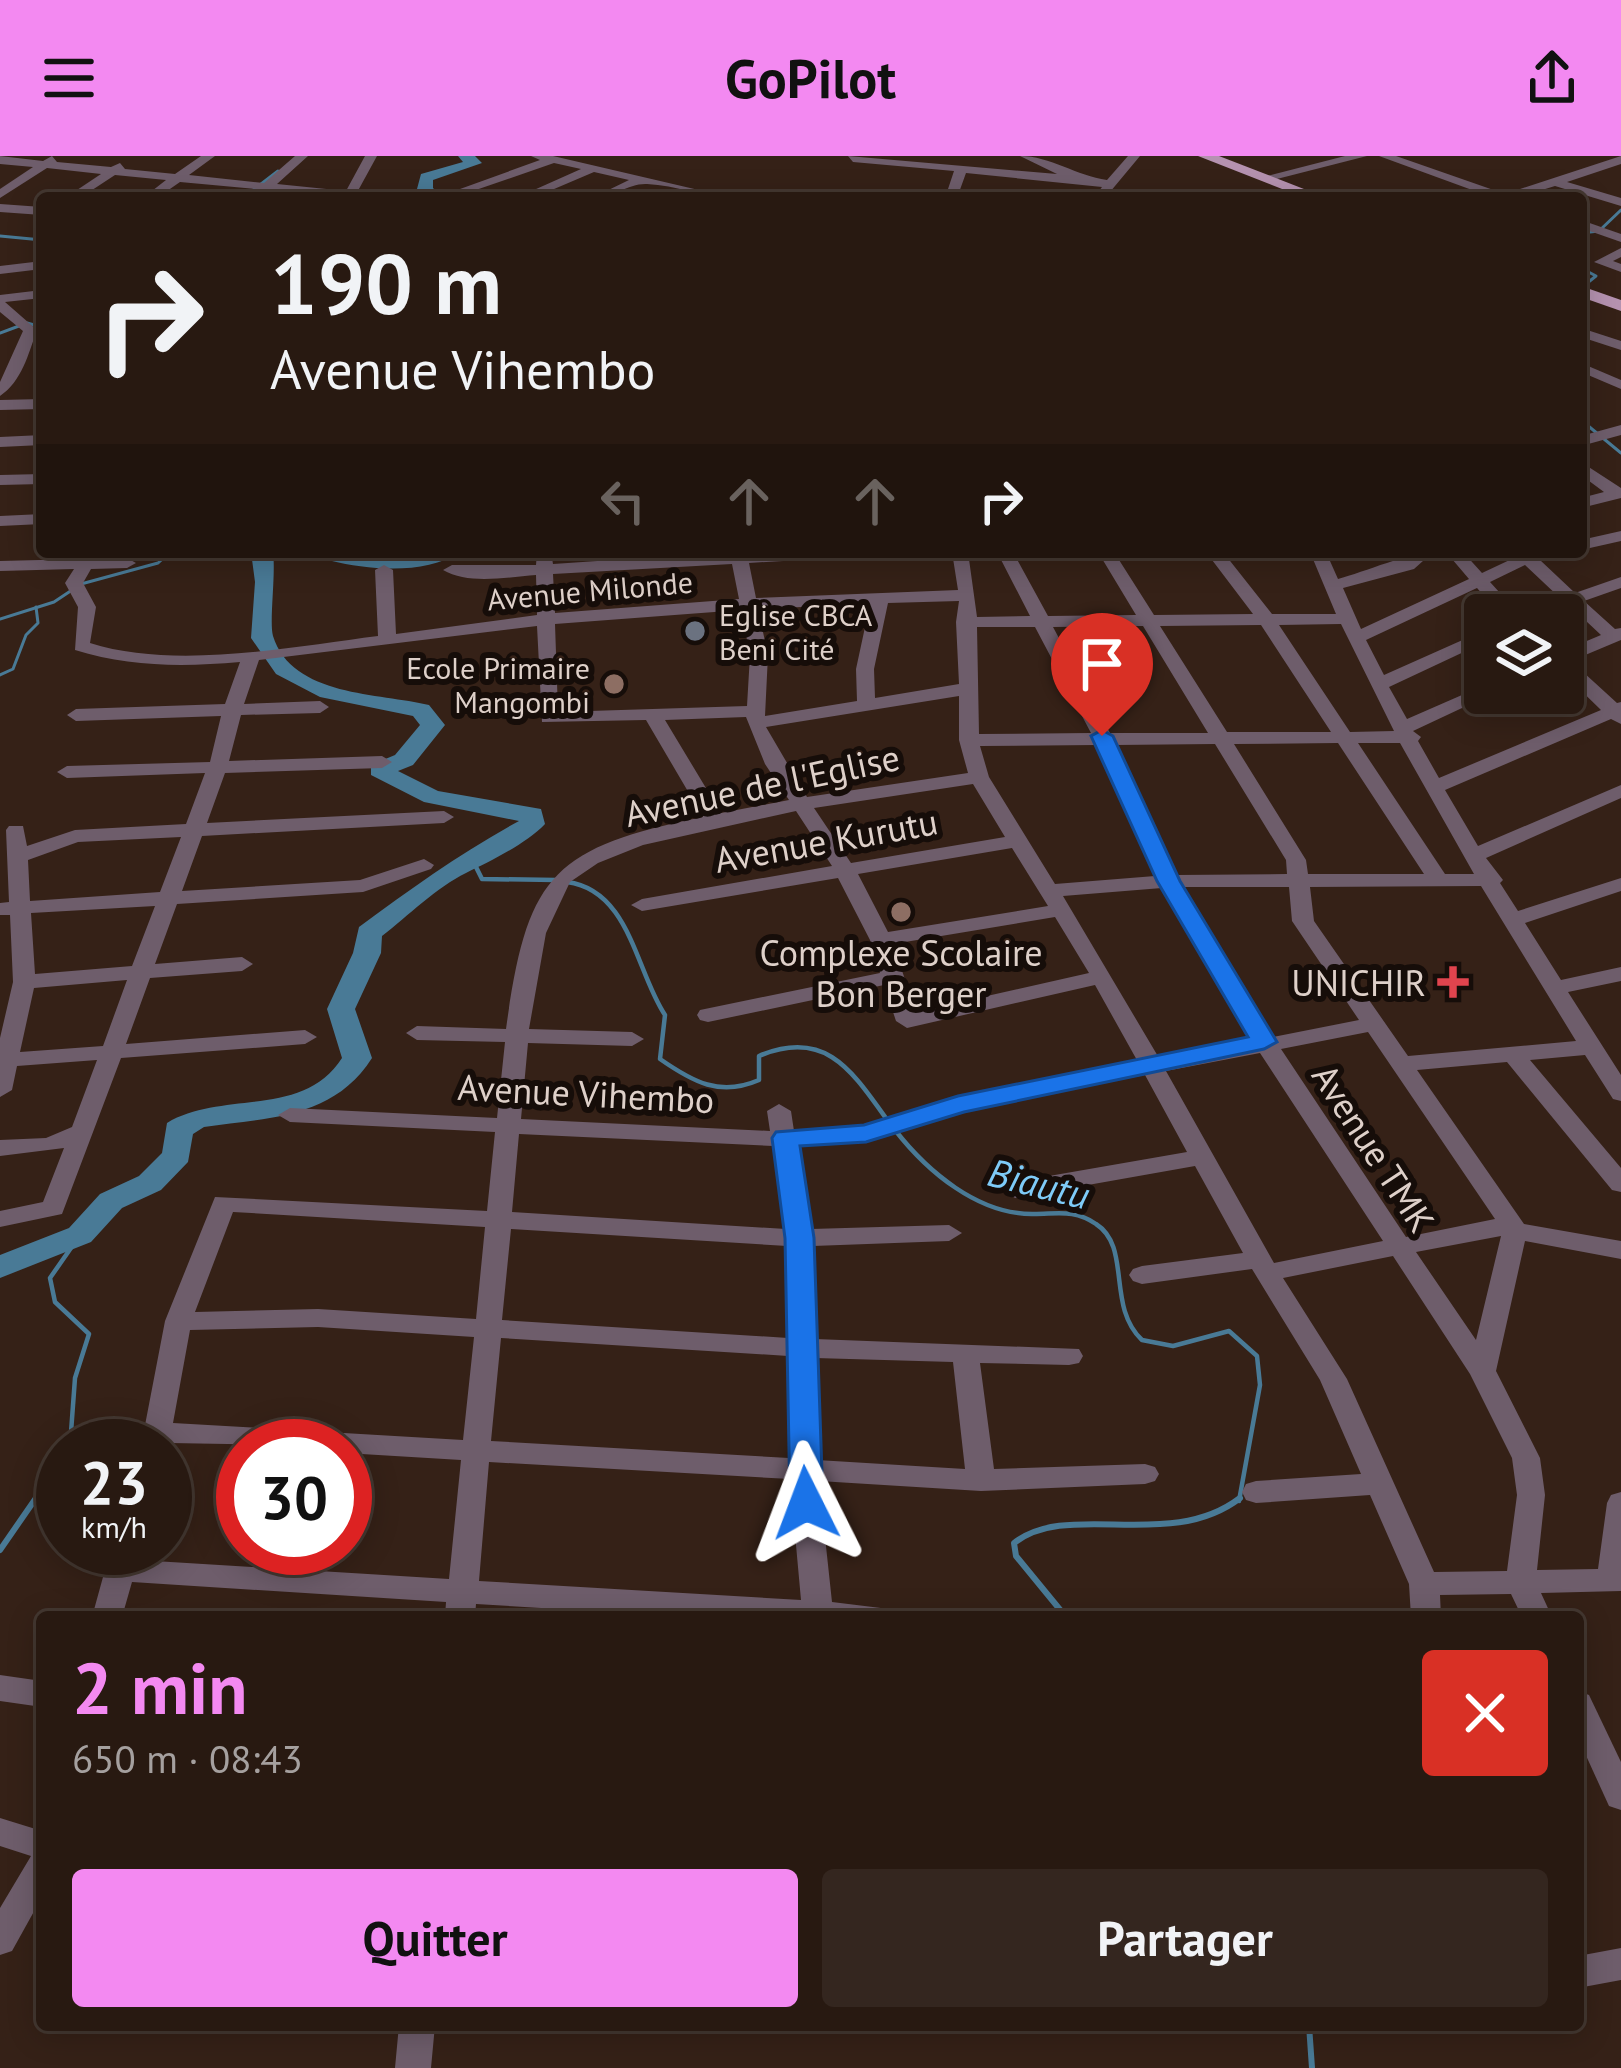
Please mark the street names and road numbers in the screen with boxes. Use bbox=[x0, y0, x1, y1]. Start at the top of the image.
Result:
street label: Avenue Milonde bbox=[486, 562, 694, 618]
street label: Avenue de l'Eglise bbox=[620, 733, 904, 837]
street label: Avenue Kurutu bbox=[711, 797, 941, 883]
street label: Avenue TMK bbox=[1302, 1055, 1446, 1241]
street label: Avenue Vihembo bbox=[456, 1063, 716, 1123]

